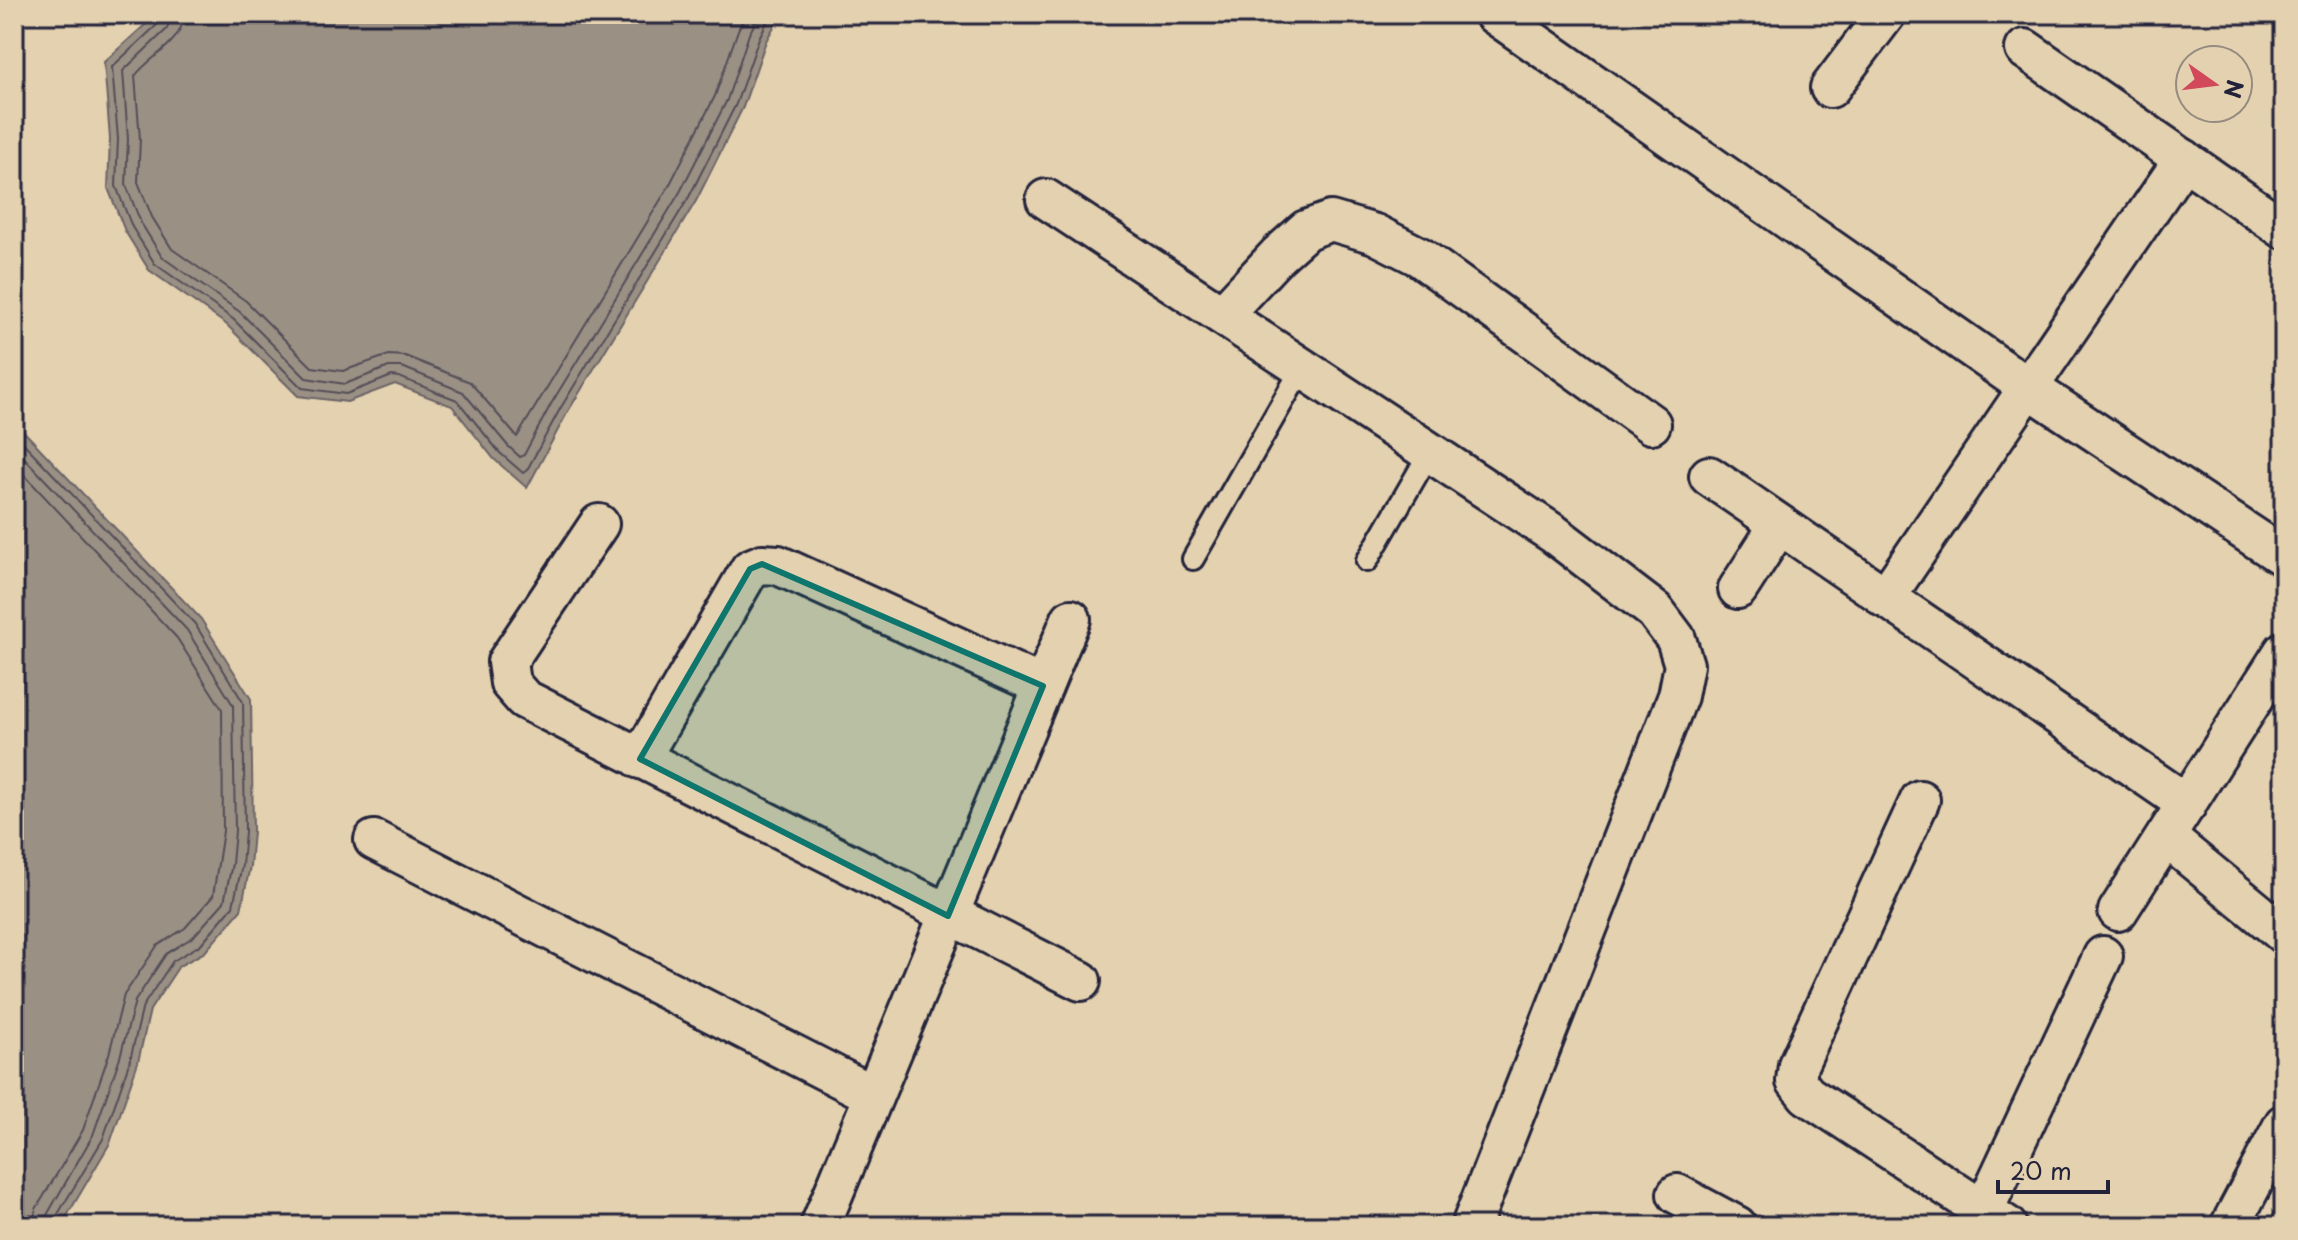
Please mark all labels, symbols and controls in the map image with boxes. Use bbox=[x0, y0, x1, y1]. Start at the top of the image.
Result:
north arrow bbox=[2174, 44, 2254, 124]
text: N bbox=[2217, 77, 2253, 102]
scale bar bbox=[1998, 1144, 2108, 1194]
text: 20 m bbox=[2010, 1152, 2072, 1188]

